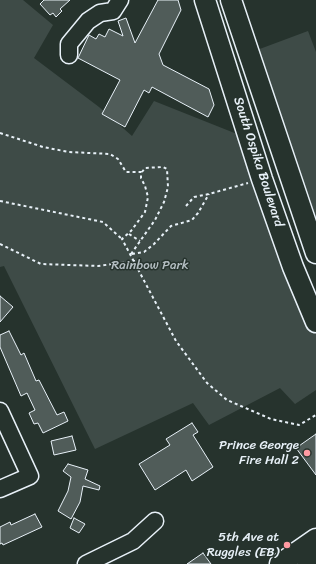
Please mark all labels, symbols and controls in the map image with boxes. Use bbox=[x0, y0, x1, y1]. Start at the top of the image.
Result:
street label: South Ospika Boulevard bbox=[230, 95, 286, 229]
park label: Rainbow Park bbox=[111, 258, 189, 274]
place label: Prince George Fire Hall 2 bbox=[219, 438, 299, 469]
marker: Prince George Fire Hall 2 bbox=[302, 448, 312, 458]
place label: 5th Ave at Ruggles (EB) bbox=[207, 530, 279, 561]
marker: 5th Ave at Ruggles (EB) bbox=[282, 540, 292, 550]

